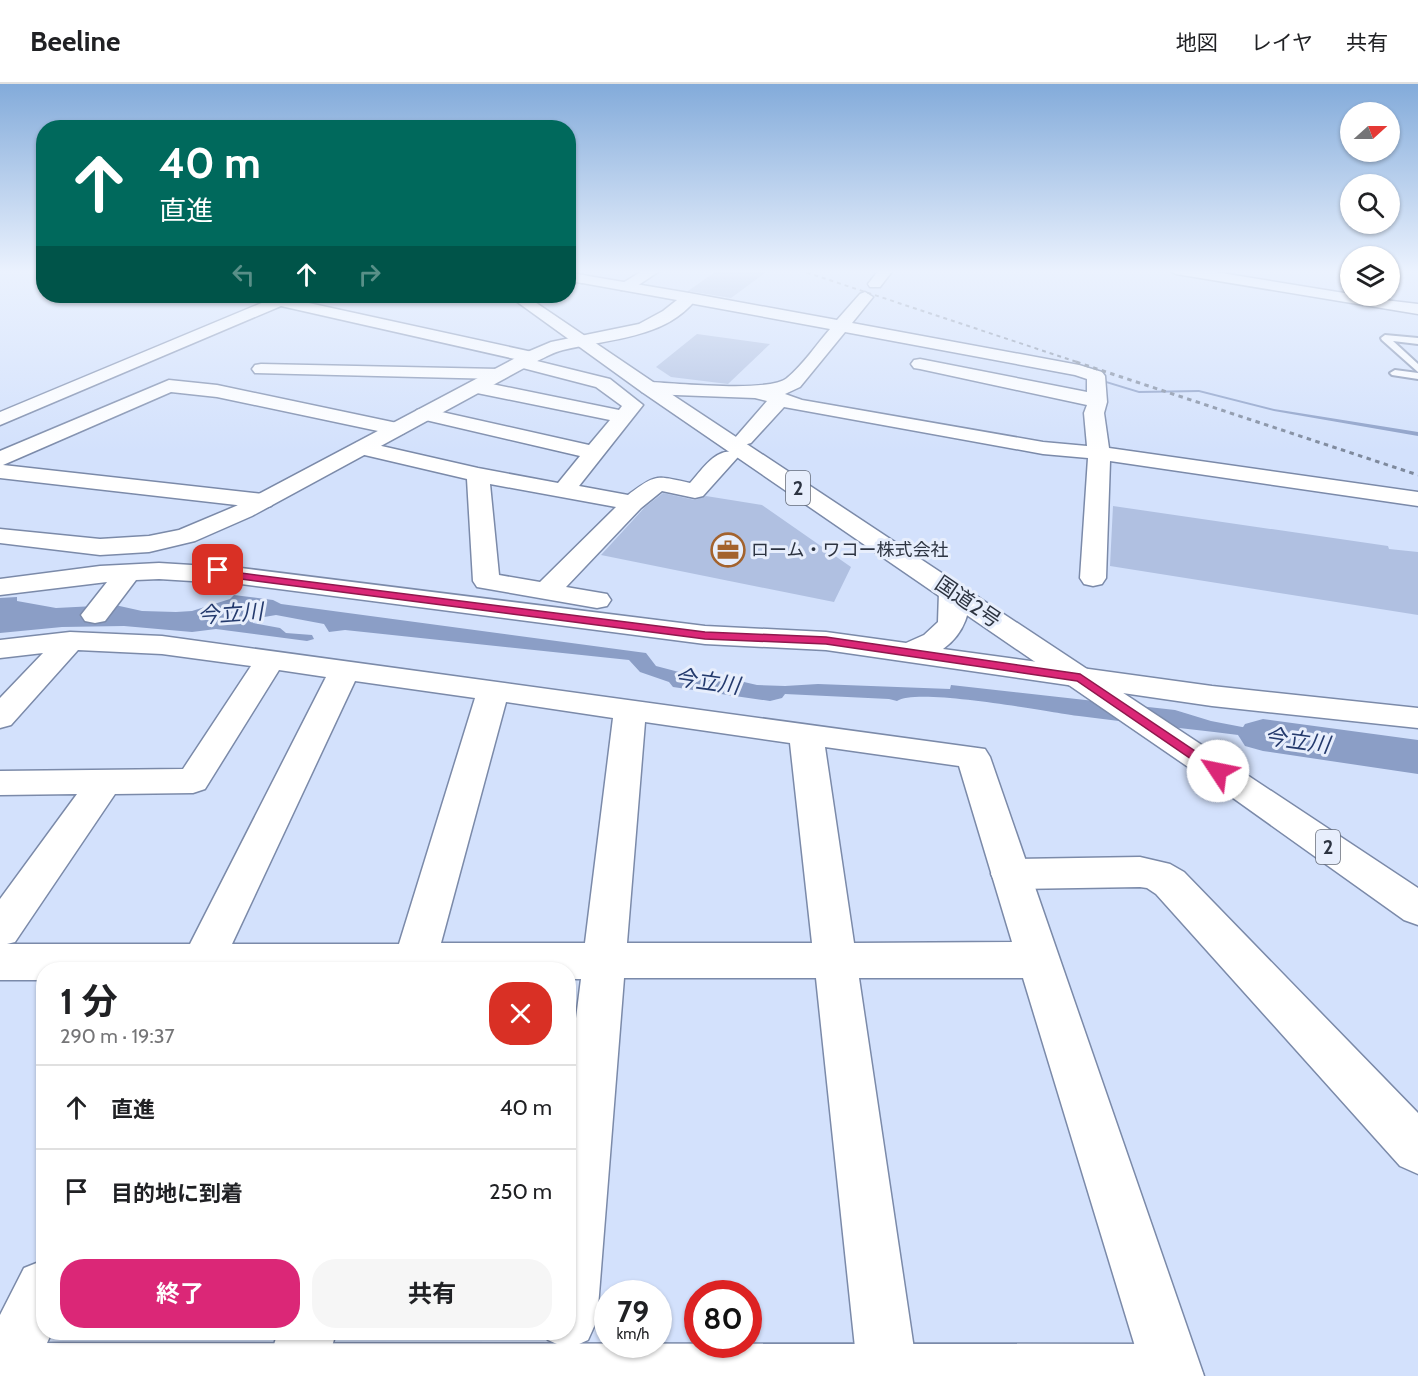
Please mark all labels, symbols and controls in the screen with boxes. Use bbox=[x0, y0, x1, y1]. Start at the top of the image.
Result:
text: Beeline bbox=[30, 24, 120, 58]
text: 地図 bbox=[1176, 30, 1218, 55]
text: レイヤ bbox=[1251, 30, 1313, 55]
text: 共有 bbox=[1346, 30, 1388, 55]
north arrow bbox=[1340, 102, 1400, 162]
map controls bbox=[1340, 102, 1400, 306]
text: 40 m bbox=[159, 137, 261, 189]
icon: ahead bbox=[60, 144, 138, 222]
button: search bbox=[1340, 174, 1400, 234]
text: 直進 bbox=[159, 194, 213, 227]
button: layers bbox=[1340, 246, 1400, 306]
icon: left bbox=[227, 258, 260, 291]
icon: ahead bbox=[290, 258, 323, 291]
icon: right bbox=[353, 258, 386, 291]
road number: 2 bbox=[786, 471, 810, 505]
office icon: ローム・ワコー株式会社 bbox=[710, 532, 746, 568]
place label: ローム・ワコー株式会社 bbox=[751, 539, 948, 561]
pin bbox=[192, 544, 243, 595]
icon: arrive bbox=[201, 553, 234, 586]
street label: 国道2号 bbox=[931, 571, 1006, 633]
water label: 今立川 bbox=[196, 598, 266, 629]
water label: 今立川 bbox=[672, 664, 743, 700]
water label: 今立川 bbox=[1262, 723, 1333, 759]
position arrow bbox=[1186, 739, 1250, 803]
road number: 2 bbox=[1316, 830, 1340, 864]
text: 1 分 bbox=[60, 979, 117, 1023]
button: close bbox=[489, 982, 552, 1045]
text: 290 m · 19:37 bbox=[60, 1024, 175, 1048]
icon: ahead bbox=[60, 1091, 93, 1124]
text: 40 m bbox=[500, 1094, 552, 1121]
text: 直進 bbox=[111, 1096, 155, 1123]
icon: arrive bbox=[60, 1175, 93, 1208]
text: 250 m bbox=[489, 1178, 552, 1205]
text: 目的地に到着 bbox=[111, 1180, 243, 1207]
button: 終了 bbox=[60, 1259, 300, 1328]
button: 共有 bbox=[312, 1259, 552, 1328]
speed limit sign: 80 bbox=[684, 1280, 762, 1358]
text: 79 bbox=[617, 1293, 649, 1330]
text: km/h bbox=[617, 1325, 649, 1343]

